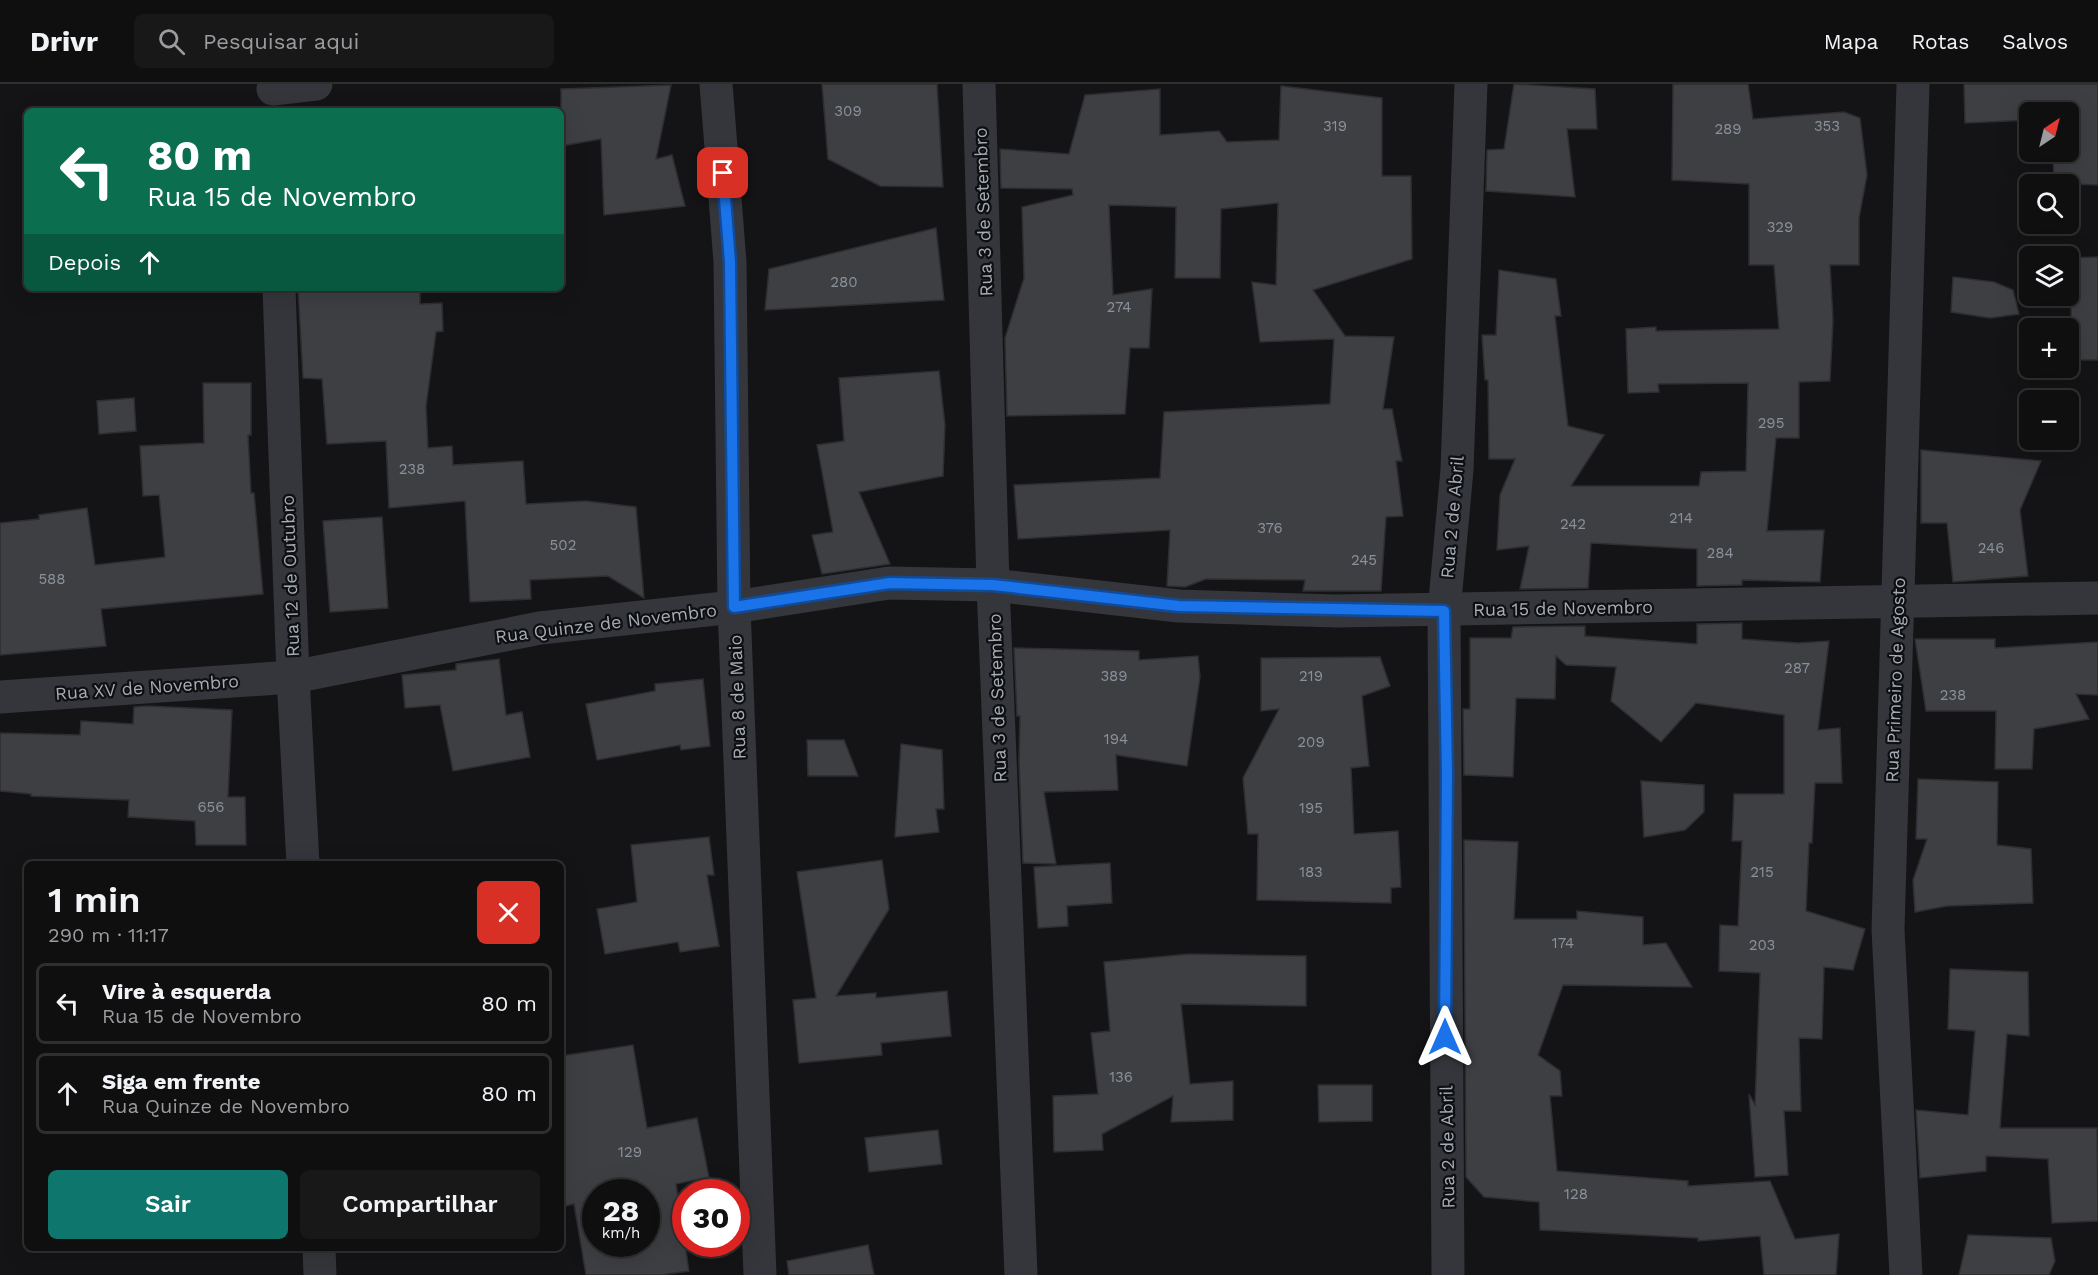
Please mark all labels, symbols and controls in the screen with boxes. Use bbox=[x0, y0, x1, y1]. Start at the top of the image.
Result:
search box bbox=[134, 14, 554, 68]
text: Drivr bbox=[30, 25, 98, 58]
icon: search bbox=[155, 25, 188, 58]
text: Pesquisar aqui bbox=[203, 29, 359, 54]
text: Mapa bbox=[1824, 29, 1878, 54]
text: Rotas bbox=[1911, 29, 1969, 54]
text: Salvos bbox=[2002, 29, 2068, 54]
house number: 309 bbox=[834, 102, 862, 120]
north arrow bbox=[2019, 102, 2079, 162]
map controls bbox=[2019, 102, 2079, 450]
house number: 319 bbox=[1323, 117, 1347, 135]
house number: 353 bbox=[1814, 117, 1840, 135]
house number: 289 bbox=[1714, 120, 1742, 138]
street label: Rua 3 de Setembro bbox=[970, 127, 996, 297]
text: 80 m bbox=[147, 131, 252, 180]
icon: left bbox=[48, 132, 126, 210]
pin bbox=[697, 147, 748, 198]
icon: arrive bbox=[706, 156, 739, 189]
button: search bbox=[2019, 174, 2079, 234]
text: Rua 15 de Novembro bbox=[147, 181, 417, 213]
house number: 329 bbox=[1767, 218, 1793, 236]
icon: ahead bbox=[133, 246, 166, 279]
button: layers bbox=[2019, 246, 2079, 306]
text: Depois bbox=[48, 250, 121, 275]
house number: 280 bbox=[830, 273, 858, 291]
house number: 274 bbox=[1106, 298, 1132, 316]
button: + bbox=[2019, 318, 2079, 378]
button: − bbox=[2019, 390, 2079, 450]
house number: 295 bbox=[1758, 414, 1784, 432]
street label: Rua 2 de Abril bbox=[1436, 454, 1468, 579]
house number: 238 bbox=[399, 460, 425, 478]
street label: Rua 12 de Outubro bbox=[277, 495, 303, 657]
house number: 214 bbox=[1669, 509, 1693, 527]
house number: 242 bbox=[1560, 515, 1586, 533]
house number: 376 bbox=[1257, 519, 1283, 537]
house number: 502 bbox=[550, 536, 576, 554]
house number: 246 bbox=[1978, 539, 2004, 557]
house number: 284 bbox=[1706, 544, 1734, 562]
house number: 245 bbox=[1351, 551, 1377, 569]
house number: 588 bbox=[38, 570, 66, 588]
street label: Rua Primeiro de Agosto bbox=[1881, 577, 1909, 783]
street label: Rua 15 de Novembro bbox=[1473, 596, 1653, 620]
street label: Rua Quinze de Novembro bbox=[494, 599, 718, 647]
street label: Rua 3 de Setembro bbox=[984, 613, 1010, 783]
street label: Rua 8 de Maio bbox=[724, 634, 750, 760]
house number: 287 bbox=[1784, 659, 1810, 677]
house number: 389 bbox=[1100, 667, 1128, 685]
house number: 219 bbox=[1299, 667, 1323, 685]
street label: Rua XV de Novembro bbox=[54, 670, 240, 704]
house number: 238 bbox=[1940, 686, 1966, 704]
house number: 194 bbox=[1104, 730, 1128, 748]
house number: 209 bbox=[1297, 733, 1325, 751]
house number: 656 bbox=[198, 798, 224, 816]
house number: 195 bbox=[1299, 799, 1323, 817]
house number: 183 bbox=[1299, 863, 1323, 881]
house number: 215 bbox=[1750, 863, 1774, 881]
text: 1 min bbox=[48, 879, 140, 921]
button: close bbox=[477, 881, 540, 944]
text: 290 m · 11:17 bbox=[48, 923, 169, 947]
house number: 174 bbox=[1552, 934, 1574, 952]
house number: 203 bbox=[1749, 936, 1775, 954]
text: Vire à esquerda bbox=[102, 979, 271, 1004]
icon: left bbox=[51, 987, 84, 1020]
text: 80 m bbox=[481, 991, 537, 1016]
text: Rua 15 de Novembro bbox=[102, 1004, 302, 1028]
position arrow bbox=[1413, 1005, 1477, 1069]
house number: 136 bbox=[1109, 1068, 1133, 1086]
text: Siga em frente bbox=[102, 1069, 260, 1094]
icon: ahead bbox=[51, 1077, 84, 1110]
text: 80 m bbox=[481, 1081, 537, 1106]
street label: Rua 2 de Abril bbox=[1435, 1085, 1459, 1209]
text: Rua Quinze de Novembro bbox=[102, 1094, 350, 1118]
house number: 129 bbox=[618, 1143, 642, 1161]
button: Sair bbox=[48, 1170, 288, 1239]
button: Compartilhar bbox=[300, 1170, 540, 1239]
speed limit sign: 30 bbox=[672, 1179, 750, 1257]
house number: 128 bbox=[1564, 1185, 1588, 1203]
text: 28 bbox=[603, 1193, 639, 1228]
text: km/h bbox=[602, 1224, 640, 1242]

